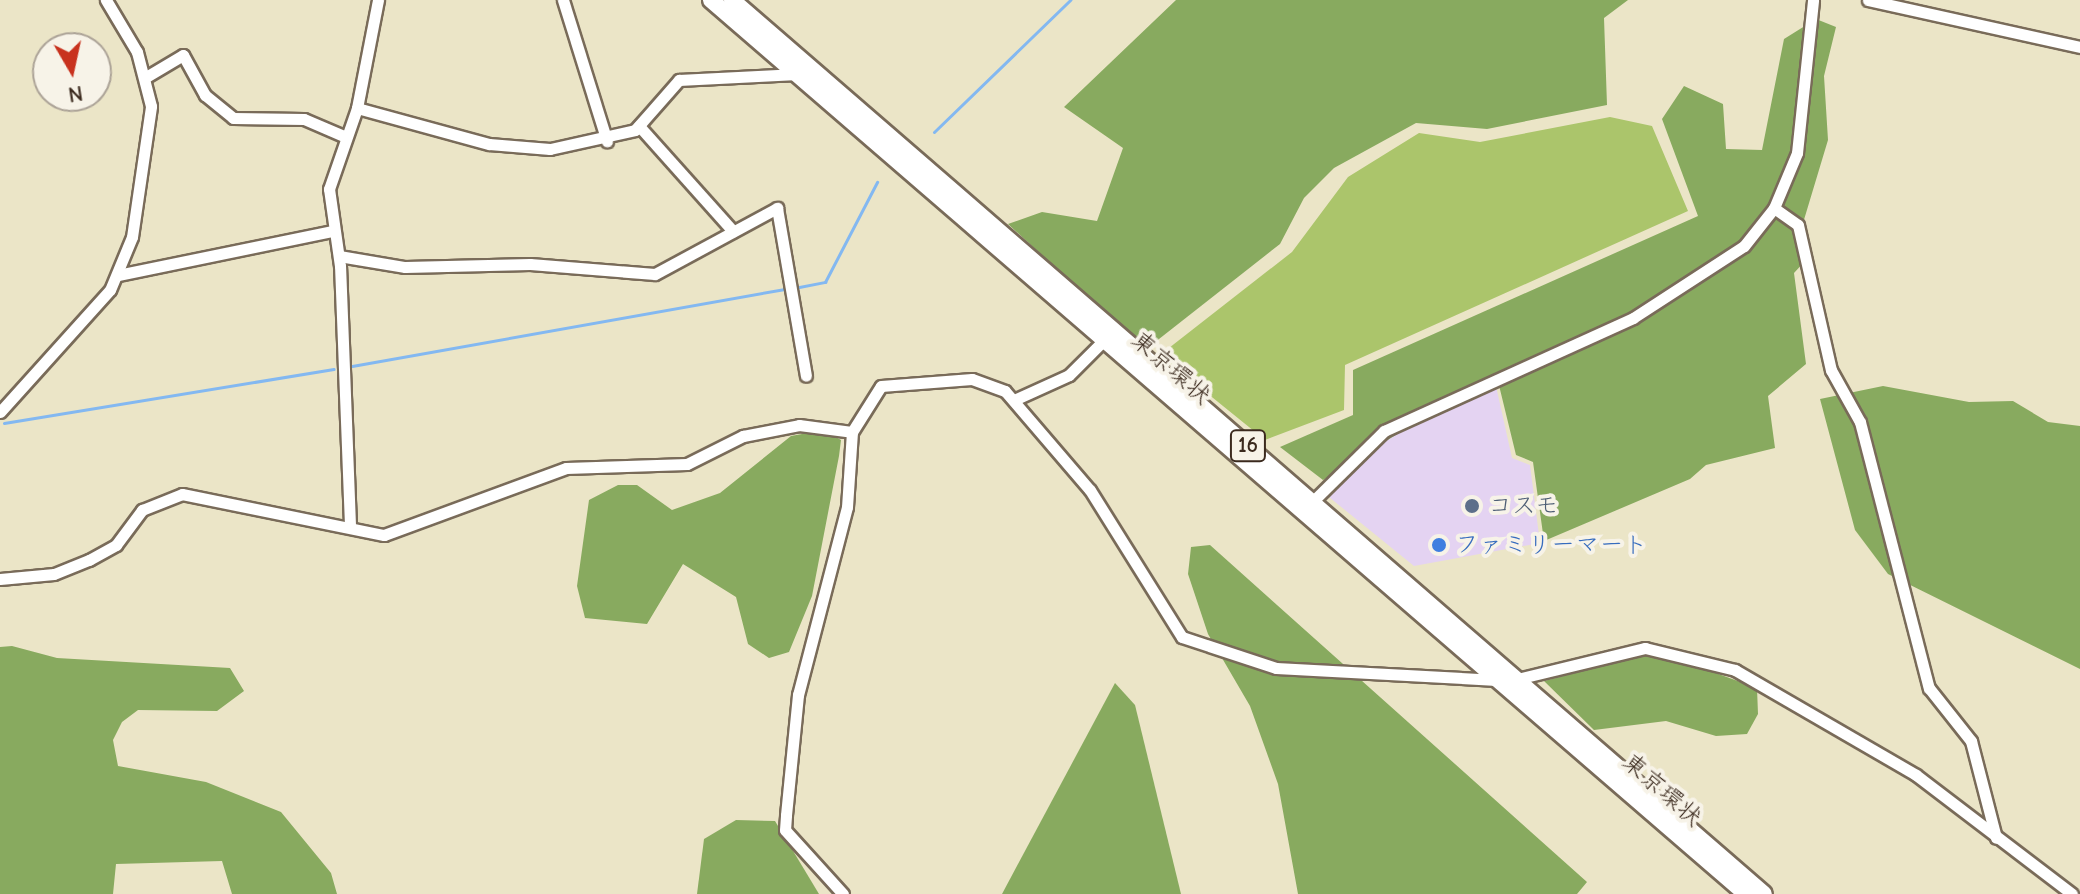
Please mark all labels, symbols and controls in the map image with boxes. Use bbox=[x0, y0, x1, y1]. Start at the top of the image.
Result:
north arrow bbox=[32, 32, 112, 112]
text: N bbox=[66, 80, 85, 108]
street label: 東京環状 bbox=[1125, 326, 1217, 410]
road number: 16 bbox=[1228, 428, 1268, 464]
place label: コスモ bbox=[1488, 492, 1560, 520]
marker: コスモ bbox=[1463, 497, 1481, 515]
place label: ファミリーマート bbox=[1455, 531, 1647, 559]
marker: ファミリーマート bbox=[1430, 536, 1448, 554]
street label: 東京環状 bbox=[1616, 748, 1708, 832]

